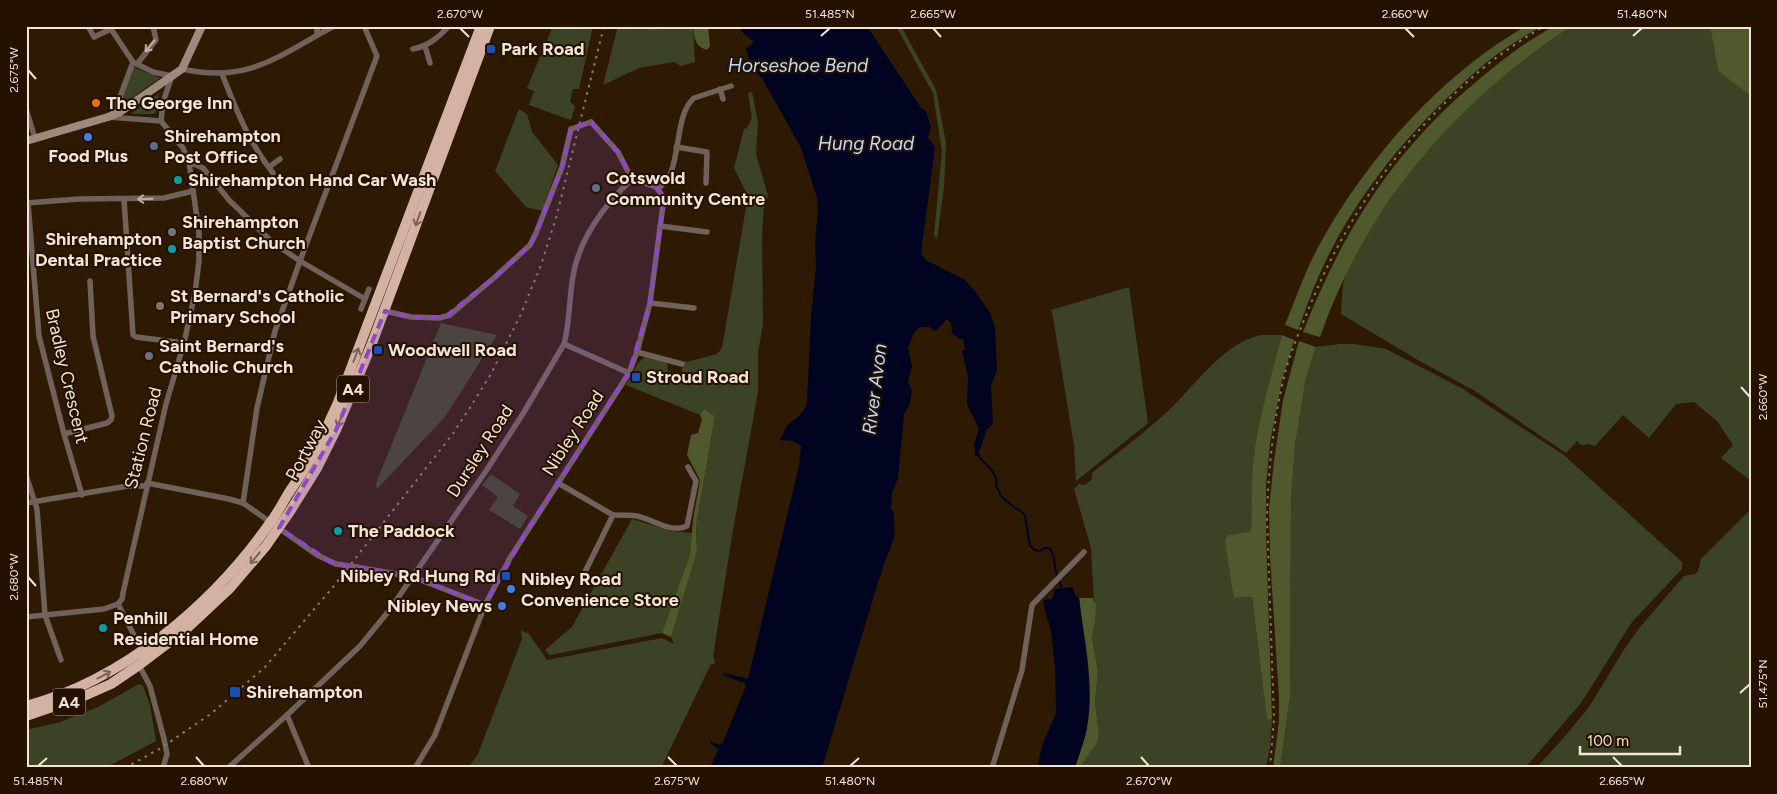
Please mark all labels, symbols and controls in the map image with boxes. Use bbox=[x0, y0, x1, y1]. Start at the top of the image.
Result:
text: 2.670°W bbox=[437, 7, 484, 21]
text: 51.485°N bbox=[805, 7, 855, 21]
text: 2.665°W bbox=[910, 7, 956, 21]
text: 2.660°W bbox=[1382, 7, 1429, 21]
text: 51.480°N bbox=[1617, 7, 1667, 21]
place label: Park Road bbox=[501, 38, 584, 60]
one-way arrow bbox=[145, 40, 156, 53]
marker: Park Road bbox=[485, 43, 497, 55]
text: 2.675°W bbox=[7, 47, 21, 93]
water label: Horseshoe Bend bbox=[728, 54, 869, 77]
place label: The George Inn bbox=[106, 92, 232, 114]
marker: The George Inn bbox=[90, 97, 102, 109]
place label: Shirehampton Post Office bbox=[164, 125, 281, 168]
marker: Food Plus bbox=[82, 131, 94, 143]
water label: Hung Road bbox=[818, 132, 915, 155]
marker: Shirehampton Post Office bbox=[148, 140, 160, 152]
place label: Food Plus bbox=[48, 145, 128, 167]
place label: Cotswold Community Centre bbox=[606, 167, 765, 210]
place label: Shirehampton Hand Car Wash bbox=[188, 169, 436, 191]
marker: Shirehampton Hand Car Wash bbox=[172, 174, 184, 186]
marker: Cotswold Community Centre bbox=[590, 182, 602, 194]
one-way arrow bbox=[137, 194, 154, 204]
place label: Shirehampton Baptist Church bbox=[182, 211, 306, 254]
one-way arrow bbox=[412, 211, 422, 227]
marker: Shirehampton Baptist Church bbox=[166, 226, 178, 238]
place label: Shirehampton Dental Practice bbox=[35, 228, 162, 271]
marker: Shirehampton Dental Practice bbox=[166, 243, 178, 255]
place label: St Bernard's Catholic Primary School bbox=[170, 285, 344, 328]
marker: St Bernard's Catholic Primary School bbox=[154, 300, 166, 312]
street label: Bradley Crescent bbox=[41, 306, 93, 446]
place label: Saint Bernard's Catholic Church bbox=[159, 335, 293, 378]
place label: Woodwell Road bbox=[388, 339, 517, 361]
water label: River Avon bbox=[857, 342, 892, 436]
marker: Woodwell Road bbox=[372, 344, 384, 356]
one-way arrow bbox=[352, 348, 361, 363]
marker: Saint Bernard's Catholic Church bbox=[143, 350, 155, 362]
place label: Stroud Road bbox=[646, 366, 749, 388]
marker: Stroud Road bbox=[630, 371, 642, 383]
text: 2.660°W bbox=[1756, 373, 1770, 420]
road number: A4 bbox=[337, 376, 369, 402]
street label: Station Road bbox=[120, 385, 166, 491]
street label: Nibley Road bbox=[537, 386, 609, 480]
street label: Dursley Road bbox=[442, 401, 518, 501]
one-way arrow bbox=[335, 412, 344, 427]
street label: Portway bbox=[281, 415, 331, 484]
place label: The Paddock bbox=[348, 520, 455, 542]
marker: The Paddock bbox=[332, 525, 344, 537]
one-way arrow bbox=[250, 551, 261, 564]
text: 2.680°W bbox=[7, 553, 21, 601]
place label: Nibley Rd Hung Rd bbox=[340, 565, 496, 587]
place label: Nibley Road Convenience Store bbox=[521, 568, 679, 611]
marker: Nibley Rd Hung Rd bbox=[500, 570, 512, 582]
marker: Nibley Road Convenience Store bbox=[505, 583, 517, 595]
place label: Nibley News bbox=[387, 595, 493, 617]
marker: Nibley News bbox=[496, 600, 508, 612]
place label: Penhill Residential Home bbox=[113, 607, 259, 650]
marker: Penhill Residential Home bbox=[97, 622, 109, 634]
text: 51.475°N bbox=[1756, 660, 1770, 708]
one-way arrow bbox=[96, 670, 111, 679]
place label: Shirehampton bbox=[246, 681, 363, 703]
marker: Shirehampton bbox=[228, 685, 242, 699]
road number: A4 bbox=[53, 689, 85, 716]
scale bar bbox=[1580, 724, 1680, 756]
text: 100 m bbox=[1587, 732, 1629, 750]
text: 51.485°N bbox=[13, 774, 63, 788]
text: 2.680°W bbox=[180, 774, 228, 788]
text: 2.675°W bbox=[654, 774, 700, 788]
text: 51.480°N bbox=[825, 774, 875, 788]
text: 2.670°W bbox=[1126, 774, 1173, 788]
text: 2.665°W bbox=[1599, 774, 1645, 788]

